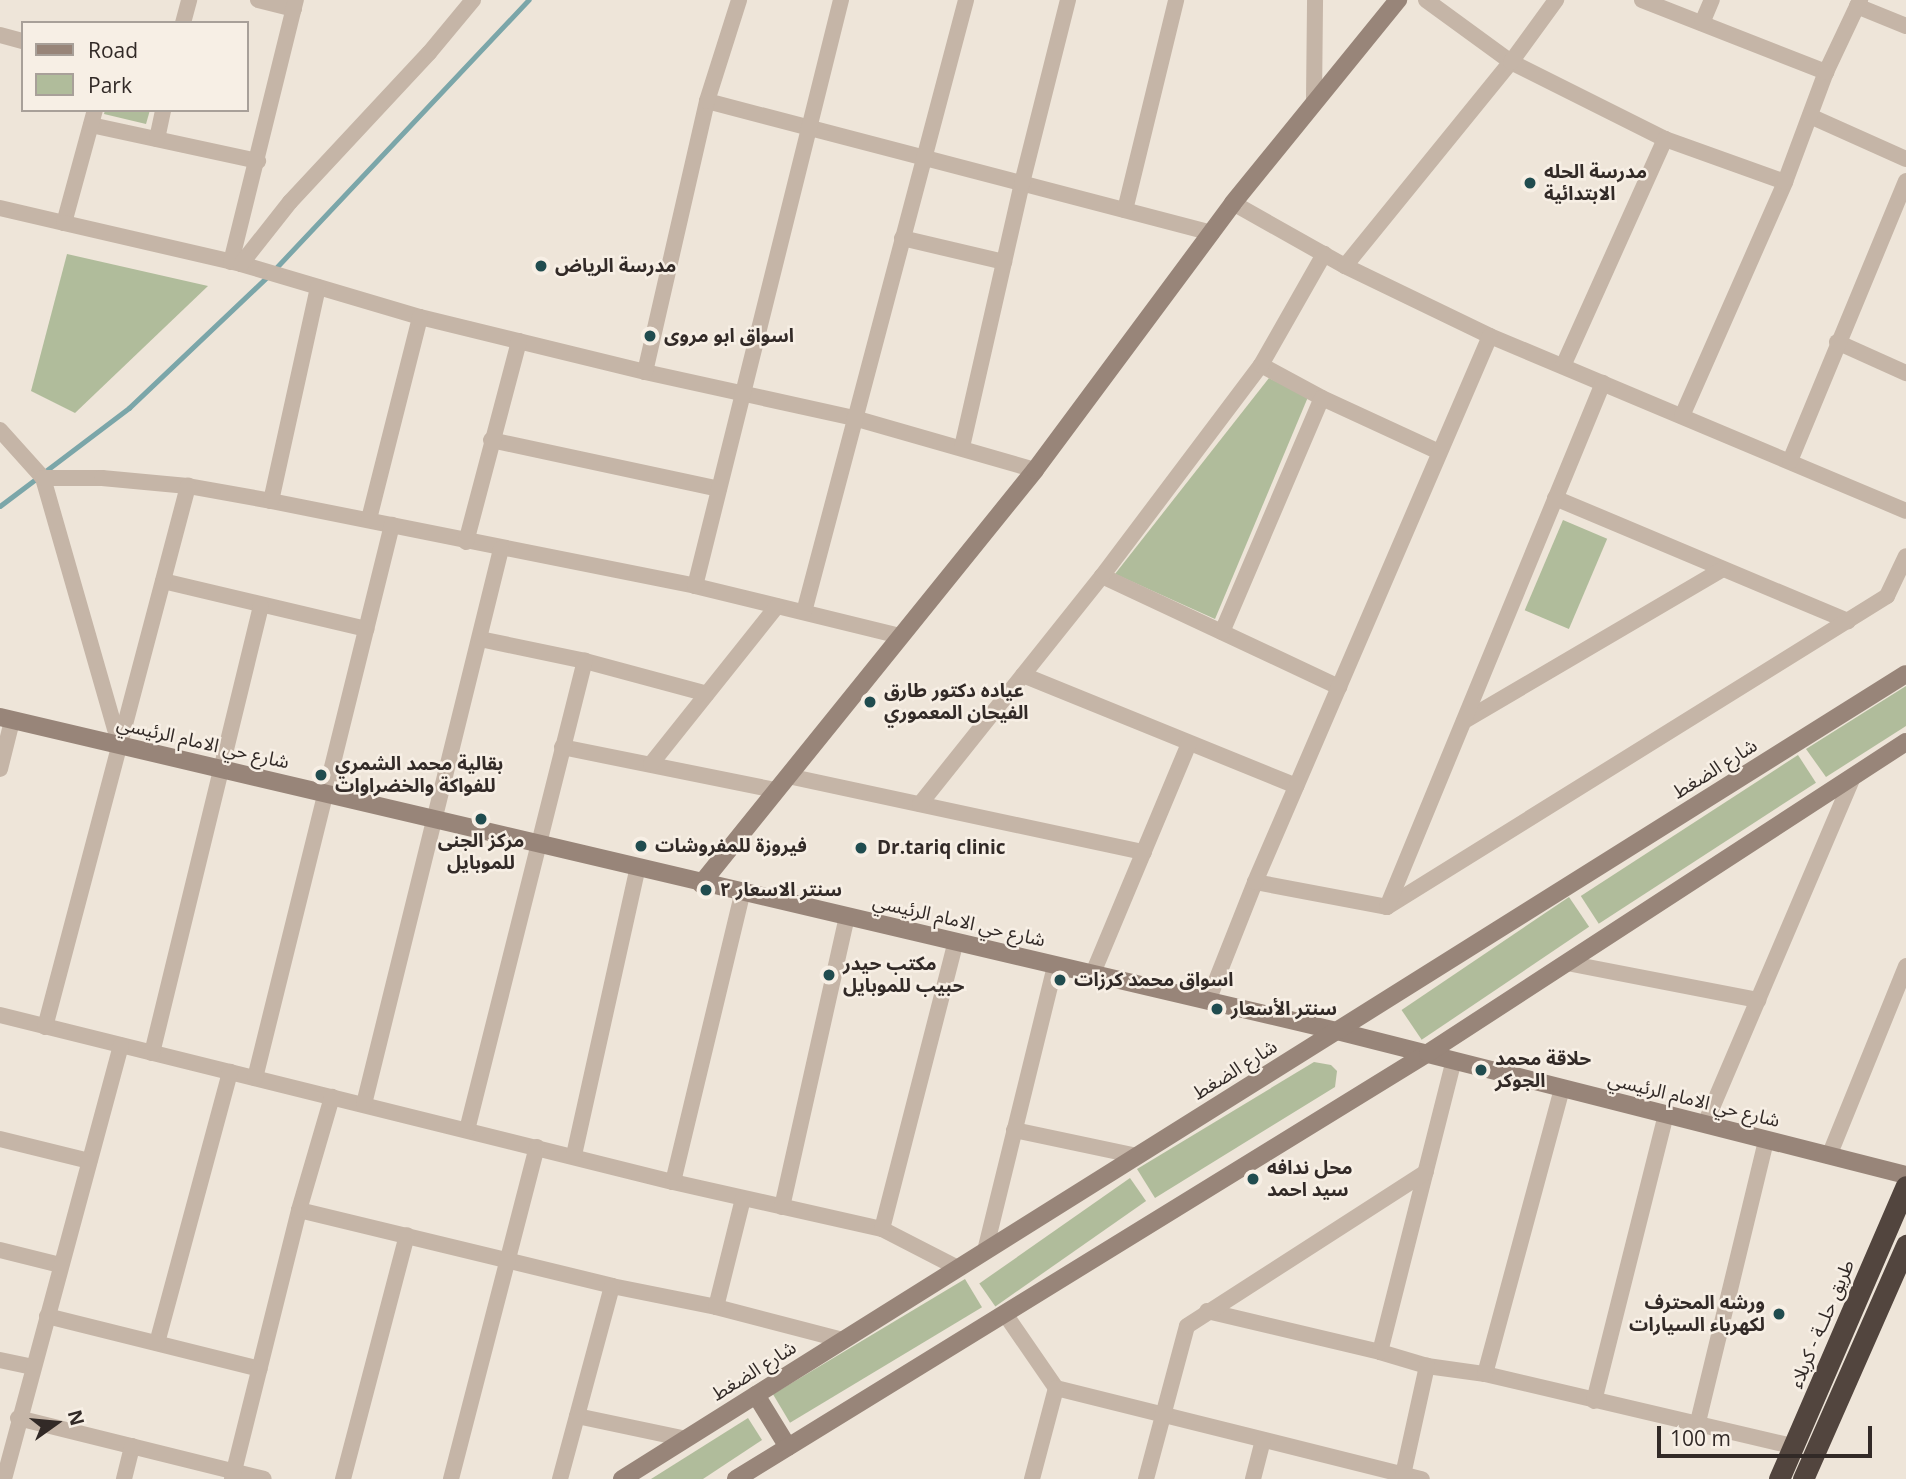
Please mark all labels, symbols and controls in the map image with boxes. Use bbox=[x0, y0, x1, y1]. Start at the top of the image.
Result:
legend bbox=[21, 21, 248, 112]
text: Road bbox=[88, 36, 138, 64]
text: Park bbox=[88, 71, 132, 99]
place label: مدرسة الحله الابتدائية bbox=[1544, 161, 1647, 205]
marker: مدرسة الحله الابتدائية bbox=[1522, 175, 1538, 191]
place label: مدرسة الرياض bbox=[555, 255, 676, 277]
marker: مدرسة الرياض bbox=[533, 258, 549, 274]
place label: اسواق ابو مروى bbox=[664, 325, 794, 347]
marker: اسواق ابو مروى bbox=[642, 328, 658, 344]
place label: عياده دكتور طارق الفيحان المعموري bbox=[884, 680, 1028, 724]
marker: عياده دكتور طارق الفيحان المعموري bbox=[862, 694, 878, 710]
street label: شارع حي الامام الرئيسي bbox=[115, 712, 291, 774]
street label: شارع الضغط bbox=[1669, 734, 1761, 804]
place label: بقالية محمد الشمري للفواكة والخضراوات bbox=[335, 753, 503, 797]
marker: بقالية محمد الشمري للفواكة والخضراوات bbox=[313, 767, 329, 783]
marker: مركز الجنى للموبايل bbox=[473, 811, 489, 827]
place label: مركز الجنى للموبايل bbox=[438, 830, 524, 874]
place label: فيروزة للمفروشات bbox=[655, 835, 807, 857]
place label: Dr.tariq clinic bbox=[877, 837, 1006, 859]
marker: فيروزة للمفروشات bbox=[633, 838, 649, 854]
marker: Dr.tariq clinic bbox=[851, 838, 871, 858]
place label: سنتر الاسعار ٢ bbox=[720, 879, 842, 901]
marker: سنتر الاسعار ٢ bbox=[698, 882, 714, 898]
street label: شارع حي الامام الرئيسي bbox=[871, 890, 1047, 952]
place label: مكتب حيدر حبيب للموبايل bbox=[843, 953, 965, 997]
marker: مكتب حيدر حبيب للموبايل bbox=[821, 967, 837, 983]
place label: اسواق محمد كرزات bbox=[1074, 969, 1233, 991]
marker: اسواق محمد كرزات bbox=[1052, 972, 1068, 988]
place label: سنتر الأسعار bbox=[1231, 998, 1337, 1020]
marker: سنتر الأسعار bbox=[1209, 1001, 1225, 1017]
street label: شارع الضغط bbox=[1189, 1035, 1281, 1105]
place label: حلاقة محمد الجوكر bbox=[1495, 1048, 1591, 1092]
marker: حلاقة محمد الجوكر bbox=[1473, 1062, 1489, 1078]
street label: شارع حي الامام الرئيسي bbox=[1606, 1068, 1782, 1132]
place label: محل ندافه سيد احمد bbox=[1267, 1157, 1353, 1201]
marker: محل ندافه سيد احمد bbox=[1245, 1171, 1261, 1187]
street label: طريق حلــة - كربلاء bbox=[1785, 1256, 1859, 1392]
place label: ورشه المحترف لكهرباء السيارات bbox=[1629, 1292, 1765, 1336]
marker: ورشه المحترف لكهرباء السيارات bbox=[1771, 1306, 1787, 1322]
street label: شارع الضغط bbox=[708, 1336, 800, 1406]
north arrow bbox=[21, 1388, 91, 1458]
text: N bbox=[62, 1407, 91, 1428]
scale bar bbox=[1661, 1412, 1876, 1456]
text: 100 m bbox=[1670, 1424, 1731, 1452]

